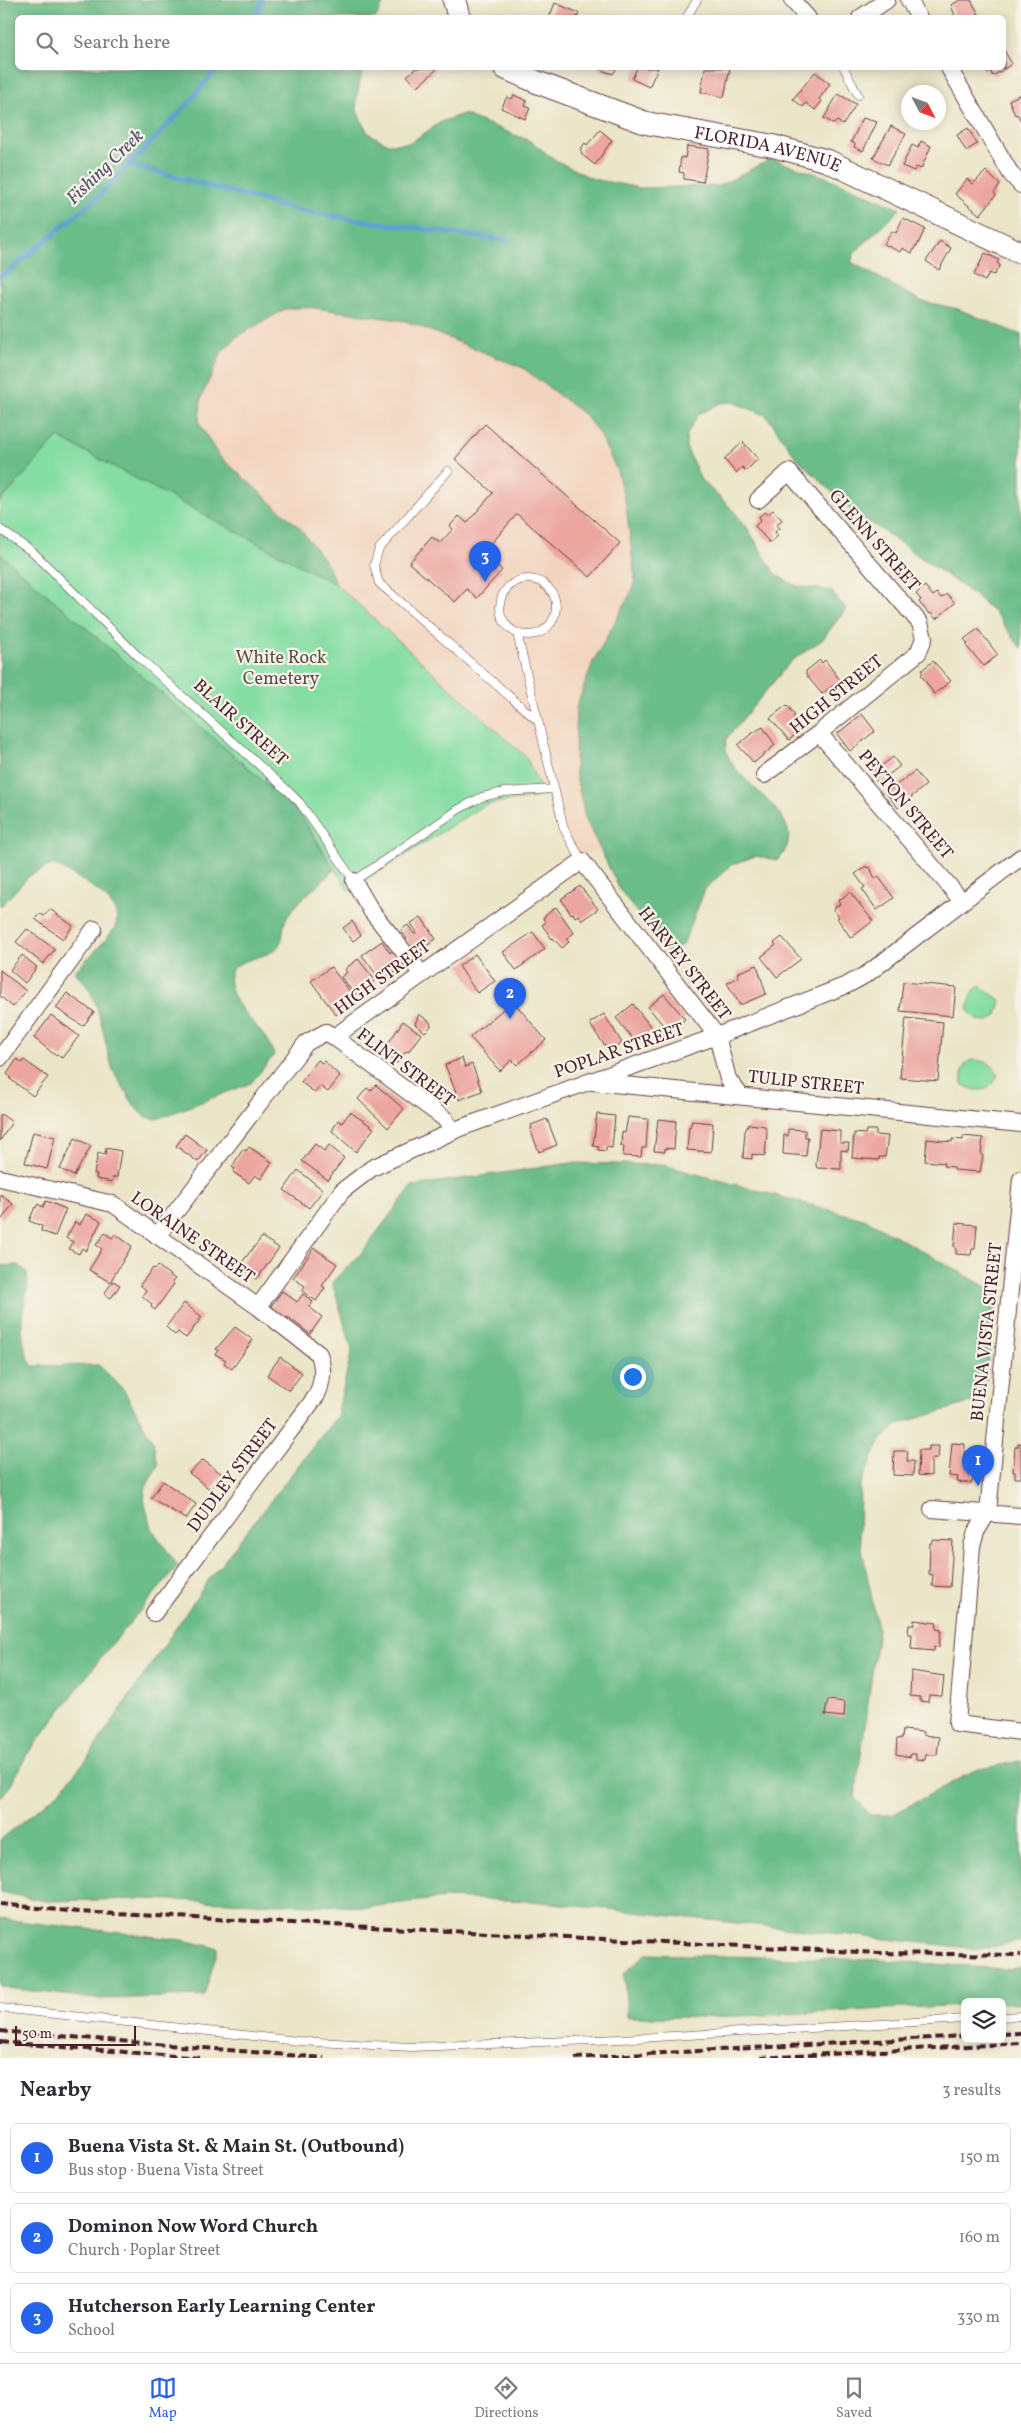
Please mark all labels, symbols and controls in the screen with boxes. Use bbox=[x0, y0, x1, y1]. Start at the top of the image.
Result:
search box bbox=[15, 15, 1006, 70]
icon: search bbox=[33, 29, 61, 57]
text: Search here bbox=[73, 30, 170, 56]
north arrow bbox=[901, 85, 946, 130]
street label: FLORIDA AVENUE bbox=[692, 121, 845, 180]
water label: Fishing Creek bbox=[61, 124, 150, 211]
street label: GLENN STREET bbox=[823, 485, 926, 598]
pin: 3 bbox=[469, 541, 501, 582]
park label: White Rock Cemetery bbox=[235, 646, 327, 692]
street label: HIGH STREET bbox=[785, 649, 889, 741]
street label: BLAIR STREET bbox=[187, 674, 293, 773]
street label: PEYTON STREET bbox=[852, 745, 958, 865]
street label: HARVEY STREET bbox=[632, 902, 736, 1026]
street label: HIGH STREET bbox=[330, 934, 437, 1022]
pin: 2 bbox=[494, 978, 526, 1019]
street label: POPLAR STREET bbox=[551, 1017, 688, 1085]
street label: FLINT STREET bbox=[351, 1023, 460, 1114]
street label: TULIP STREET bbox=[747, 1065, 866, 1102]
street label: LORAINE STREET bbox=[125, 1186, 259, 1291]
street label: BUENA VISTA STREET bbox=[966, 1241, 1009, 1423]
your location bbox=[620, 1364, 646, 1390]
street label: DUDLEY STREET bbox=[182, 1413, 285, 1538]
pin: 1 bbox=[962, 1445, 994, 1486]
map controls bbox=[961, 1998, 1006, 2043]
button: layers bbox=[961, 1998, 1006, 2043]
scale bar bbox=[15, 2023, 136, 2046]
text: 50 m bbox=[22, 2025, 52, 2044]
text: Nearby bbox=[20, 2076, 91, 2105]
text: 3 results bbox=[942, 2080, 1001, 2102]
text: Buena Vista St. & Main St. (Outbound) bbox=[68, 2134, 404, 2160]
text: 1 bbox=[34, 2147, 40, 2169]
text: 150 m bbox=[959, 2147, 1000, 2169]
text: Bus stop · Buena Vista Street bbox=[68, 2160, 264, 2182]
text: Dominon Now Word Church bbox=[68, 2214, 318, 2240]
text: 2 bbox=[33, 2227, 41, 2249]
text: 160 m bbox=[959, 2227, 1000, 2249]
text: Church · Poplar Street bbox=[68, 2240, 221, 2262]
text: Hutcherson Early Learning Center bbox=[68, 2294, 375, 2320]
text: 3 bbox=[33, 2307, 41, 2329]
text: 330 m bbox=[957, 2307, 1000, 2329]
text: School bbox=[68, 2320, 115, 2342]
tab: Map bbox=[149, 2374, 177, 2423]
tab: Directions bbox=[474, 2374, 539, 2423]
tab: Saved bbox=[836, 2374, 872, 2423]

